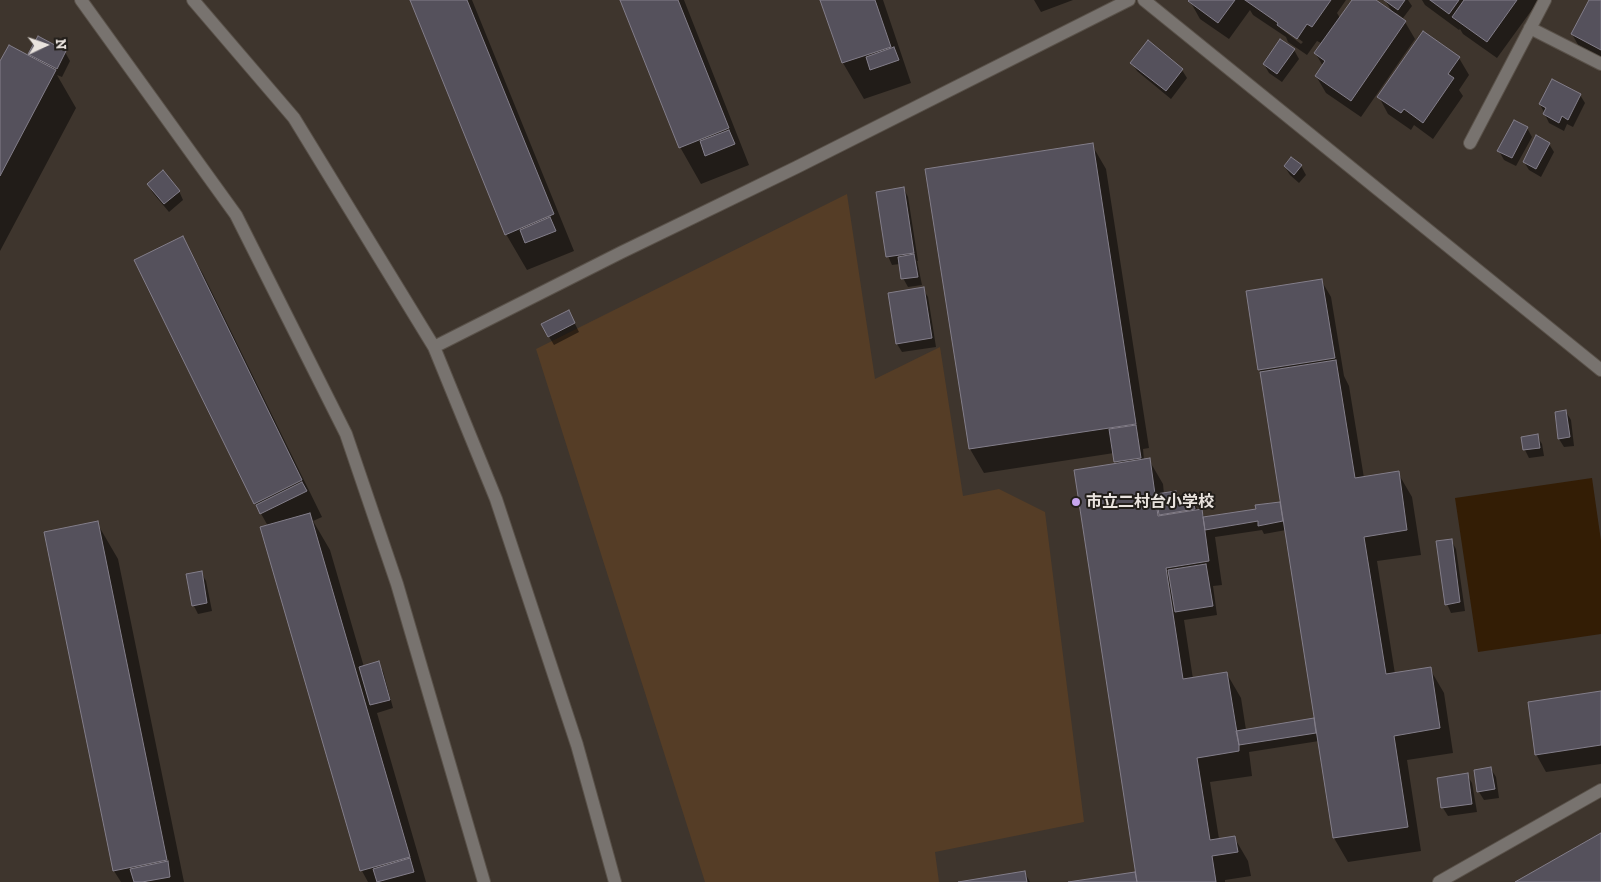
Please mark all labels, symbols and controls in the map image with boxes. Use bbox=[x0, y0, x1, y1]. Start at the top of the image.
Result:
north arrow bbox=[20, 20, 70, 70]
text: N bbox=[52, 38, 69, 50]
place label: 市立二村台小学校 bbox=[1086, 492, 1214, 512]
marker: 市立二村台小学校 bbox=[1070, 496, 1082, 508]

